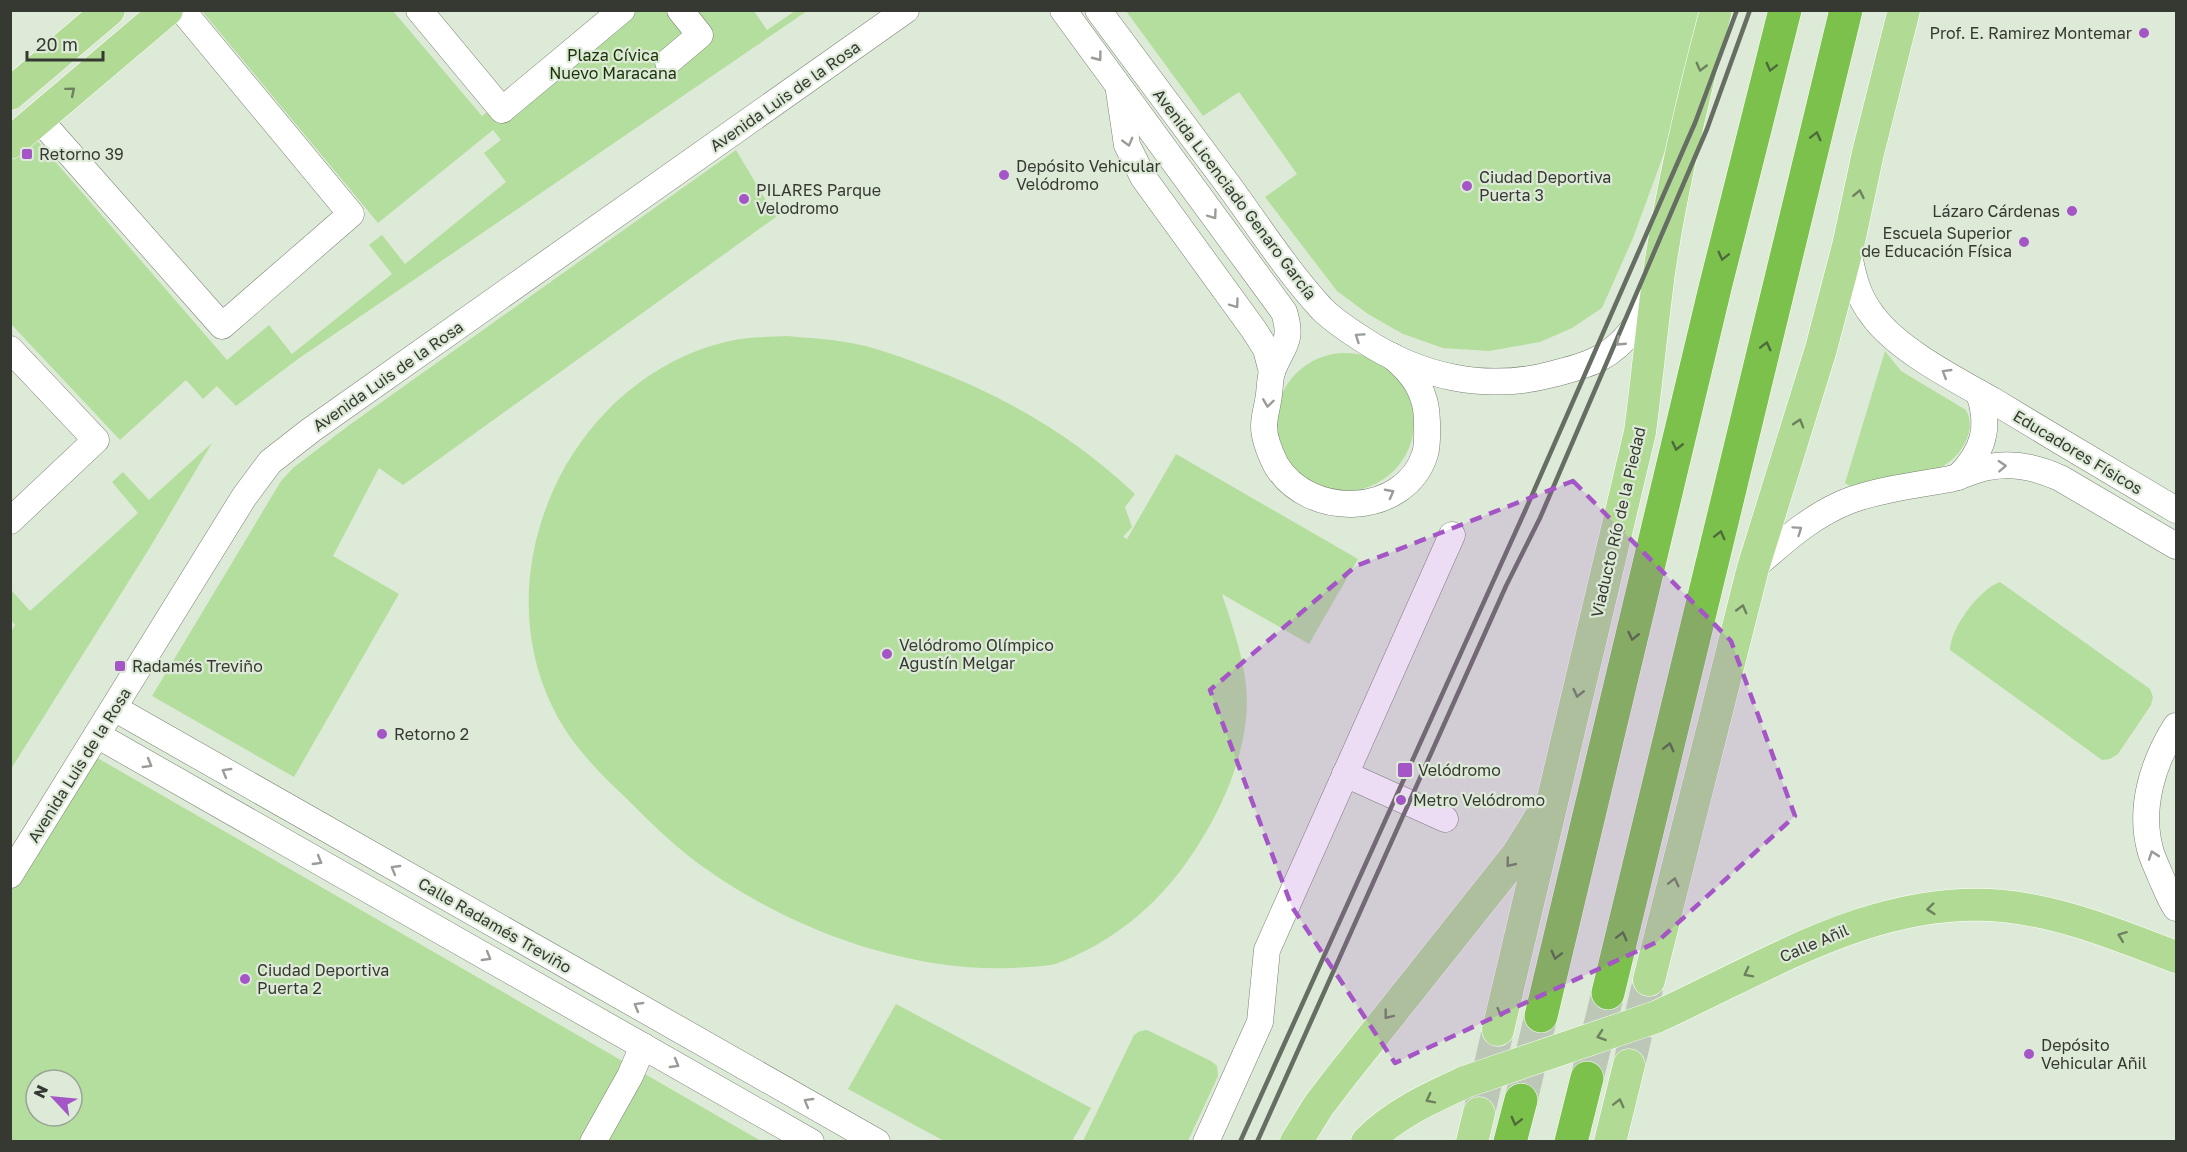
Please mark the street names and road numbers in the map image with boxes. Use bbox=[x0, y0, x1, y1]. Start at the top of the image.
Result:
street label: Avenida Luis de la Rosa bbox=[706, 36, 864, 156]
street label: Avenida Licenciado Genaro García bbox=[1149, 85, 1321, 303]
street label: Avenida Luis de la Rosa bbox=[309, 316, 467, 436]
street label: Educadores Físicos bbox=[2010, 405, 2146, 499]
street label: Viaducto Río de la Piedad bbox=[1586, 425, 1650, 619]
street label: Avenida Luis de la Rosa bbox=[23, 684, 135, 846]
street label: Calle Radamés Treviño bbox=[415, 873, 575, 977]
street label: Calle Añil bbox=[1776, 919, 1852, 967]

